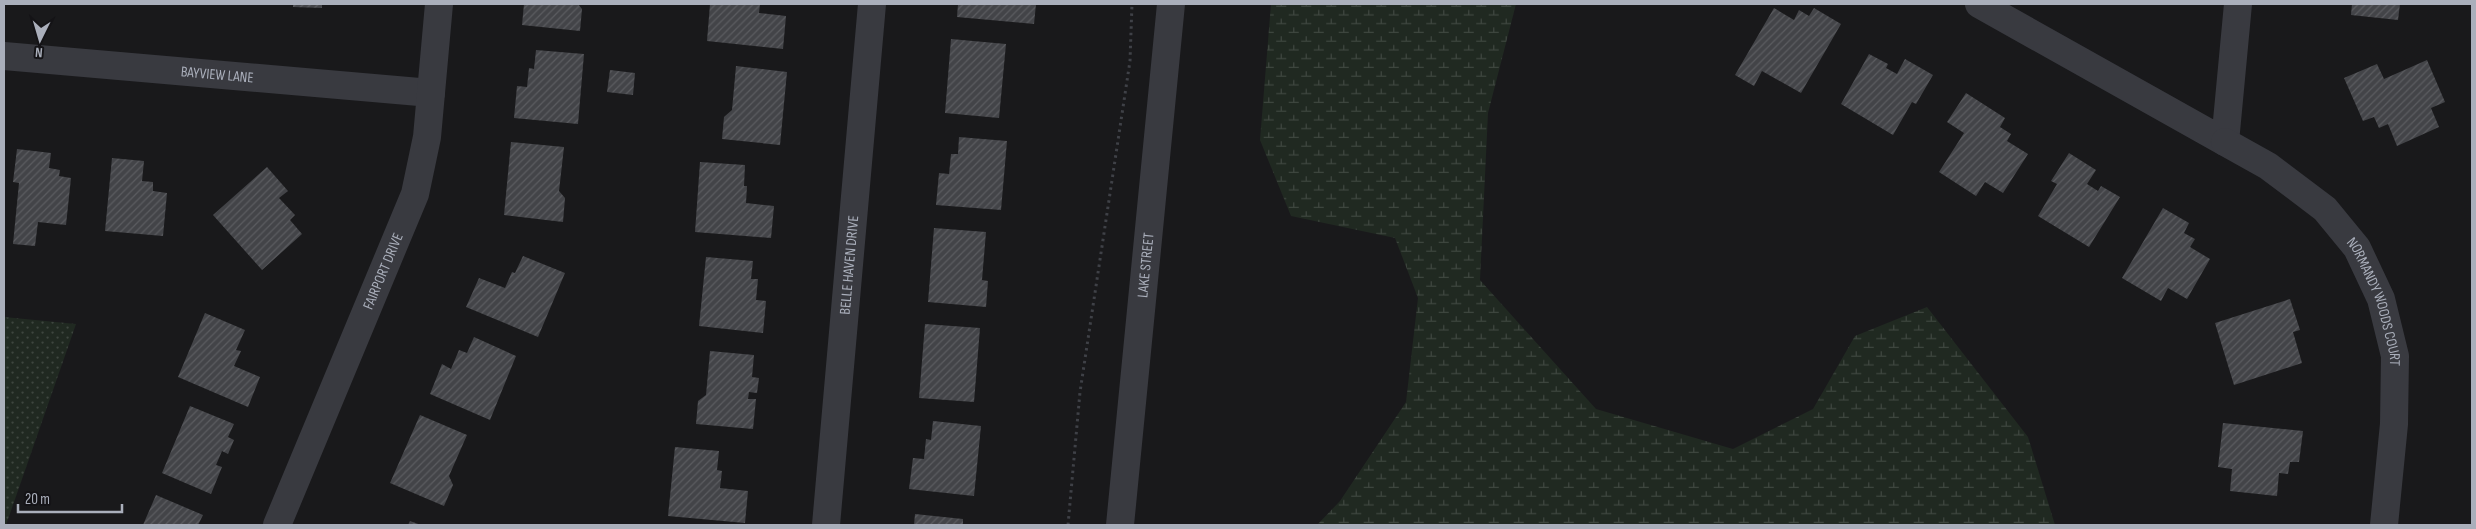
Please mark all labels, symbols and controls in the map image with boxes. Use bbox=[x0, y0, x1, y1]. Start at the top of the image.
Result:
north arrow bbox=[15, 15, 65, 65]
text: N bbox=[34, 44, 43, 61]
street label: BAYVIEW LANE bbox=[180, 62, 254, 87]
street label: BELLE HAVEN DRIVE bbox=[835, 215, 863, 315]
street label: FAIRPORT DRIVE bbox=[358, 230, 407, 312]
street label: LAKE STREET bbox=[1133, 232, 1158, 299]
street label: NORMANDY WOODS COURT bbox=[2343, 233, 2405, 366]
scale bar bbox=[18, 482, 121, 514]
text: 20 m bbox=[25, 490, 50, 509]

